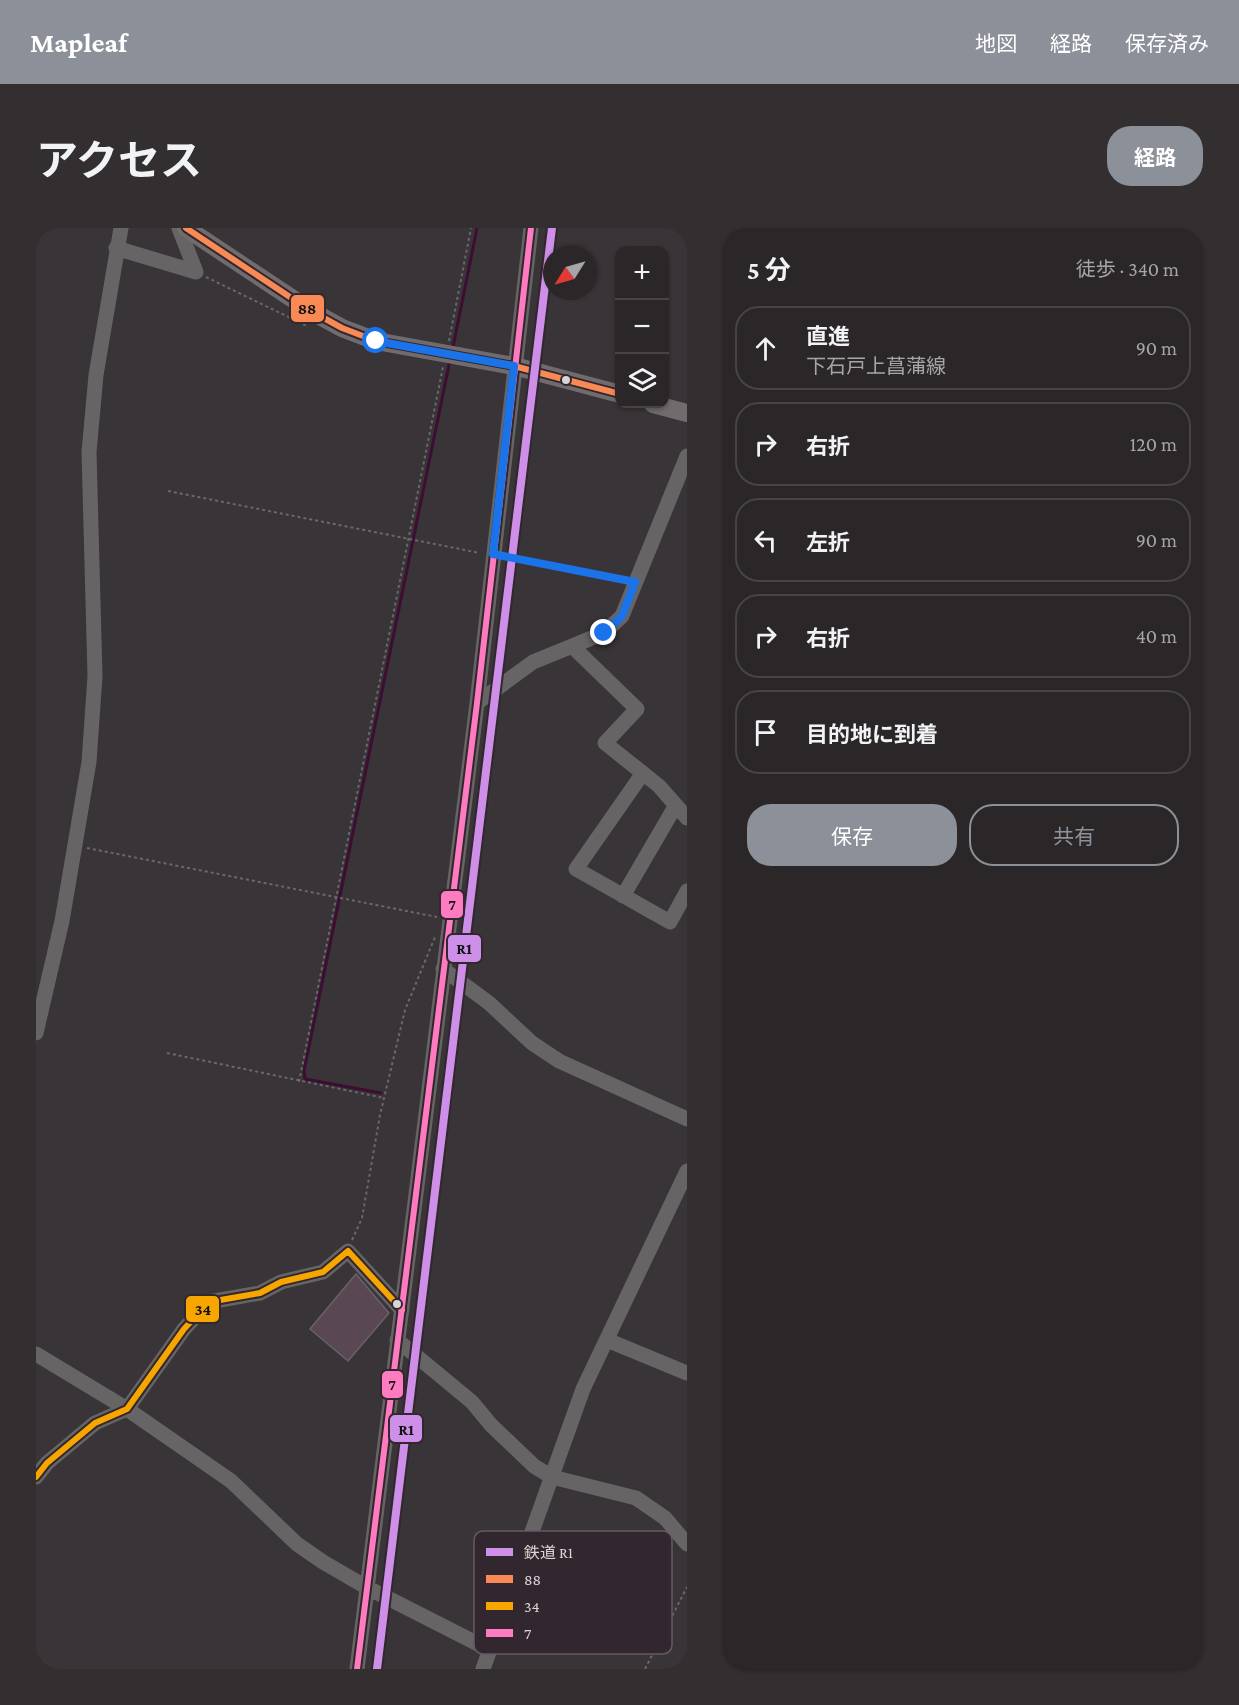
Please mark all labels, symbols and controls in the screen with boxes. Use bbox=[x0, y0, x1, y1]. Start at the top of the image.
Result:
text: Mapleaf bbox=[30, 27, 127, 58]
text: 地図 bbox=[975, 32, 1017, 56]
text: 経路 bbox=[1050, 32, 1092, 56]
text: 保存済み bbox=[1125, 32, 1209, 56]
button: 経路 bbox=[1107, 126, 1203, 186]
text: アクセス bbox=[36, 137, 202, 184]
north arrow bbox=[543, 246, 597, 300]
map controls bbox=[615, 246, 669, 408]
button: + bbox=[615, 246, 669, 300]
text: 5 分 bbox=[747, 256, 791, 285]
text: 徒歩 · 340 m bbox=[1076, 258, 1179, 280]
line badge: 88 bbox=[290, 294, 325, 323]
text: 88 bbox=[298, 300, 316, 317]
button: − bbox=[615, 300, 669, 354]
text: 直進 bbox=[806, 324, 850, 349]
route start bbox=[362, 327, 388, 353]
icon: ahead bbox=[749, 332, 782, 365]
text: 90 m bbox=[1136, 337, 1177, 359]
button: layers bbox=[615, 354, 669, 408]
text: 下石戸上菖蒲線 bbox=[806, 355, 946, 377]
unlabelled marker bbox=[560, 374, 572, 386]
icon: right bbox=[749, 428, 782, 461]
text: 120 m bbox=[1130, 433, 1177, 455]
text: 右折 bbox=[806, 434, 850, 459]
icon: left bbox=[749, 524, 782, 557]
text: 90 m bbox=[1136, 529, 1177, 551]
text: 左折 bbox=[806, 530, 850, 555]
route end bbox=[590, 619, 616, 645]
icon: right bbox=[749, 620, 782, 653]
text: 40 m bbox=[1136, 625, 1177, 647]
text: 右折 bbox=[806, 626, 850, 651]
icon: arrive bbox=[749, 716, 782, 749]
text: 目的地に到着 bbox=[806, 722, 938, 747]
button: 保存 bbox=[747, 804, 957, 866]
button: 共有 bbox=[969, 804, 1179, 866]
line badge: 7 bbox=[440, 890, 464, 919]
text: 7 bbox=[448, 896, 456, 913]
line badge: R1 bbox=[447, 934, 482, 963]
text: R1 bbox=[456, 940, 472, 957]
line badge: 34 bbox=[185, 1295, 220, 1323]
unlabelled marker bbox=[391, 1298, 403, 1310]
text: 34 bbox=[195, 1301, 212, 1318]
line badge: 7 bbox=[381, 1370, 404, 1399]
text: 7 bbox=[388, 1376, 396, 1393]
line badge: R1 bbox=[389, 1414, 423, 1443]
text: R1 bbox=[398, 1421, 414, 1438]
legend bbox=[474, 1531, 672, 1654]
text: 鉄道 R1 bbox=[524, 1544, 573, 1561]
text: 88 bbox=[524, 1571, 541, 1588]
text: 34 bbox=[524, 1598, 540, 1615]
text: 7 bbox=[524, 1625, 532, 1642]

